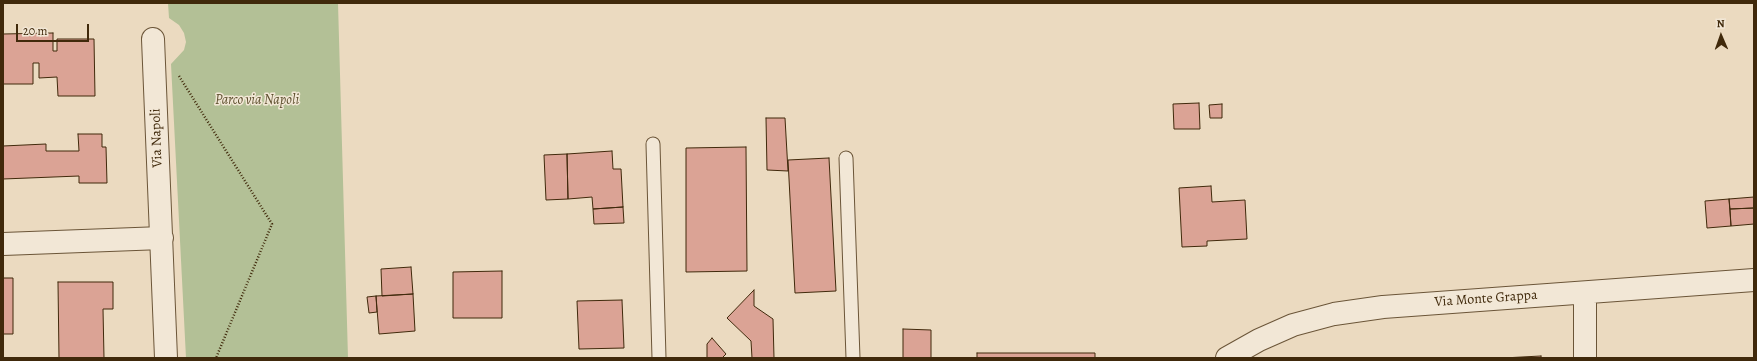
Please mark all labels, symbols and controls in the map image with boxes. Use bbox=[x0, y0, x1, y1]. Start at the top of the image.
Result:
scale bar bbox=[18, 16, 91, 42]
north arrow bbox=[1701, 16, 1741, 56]
text: N bbox=[1716, 16, 1725, 31]
text: 20 m bbox=[23, 23, 47, 39]
park label: Parco via Napoli bbox=[215, 93, 299, 109]
street label: Via Napoli bbox=[148, 108, 166, 168]
street label: Via Monte Grappa bbox=[1434, 287, 1538, 311]

